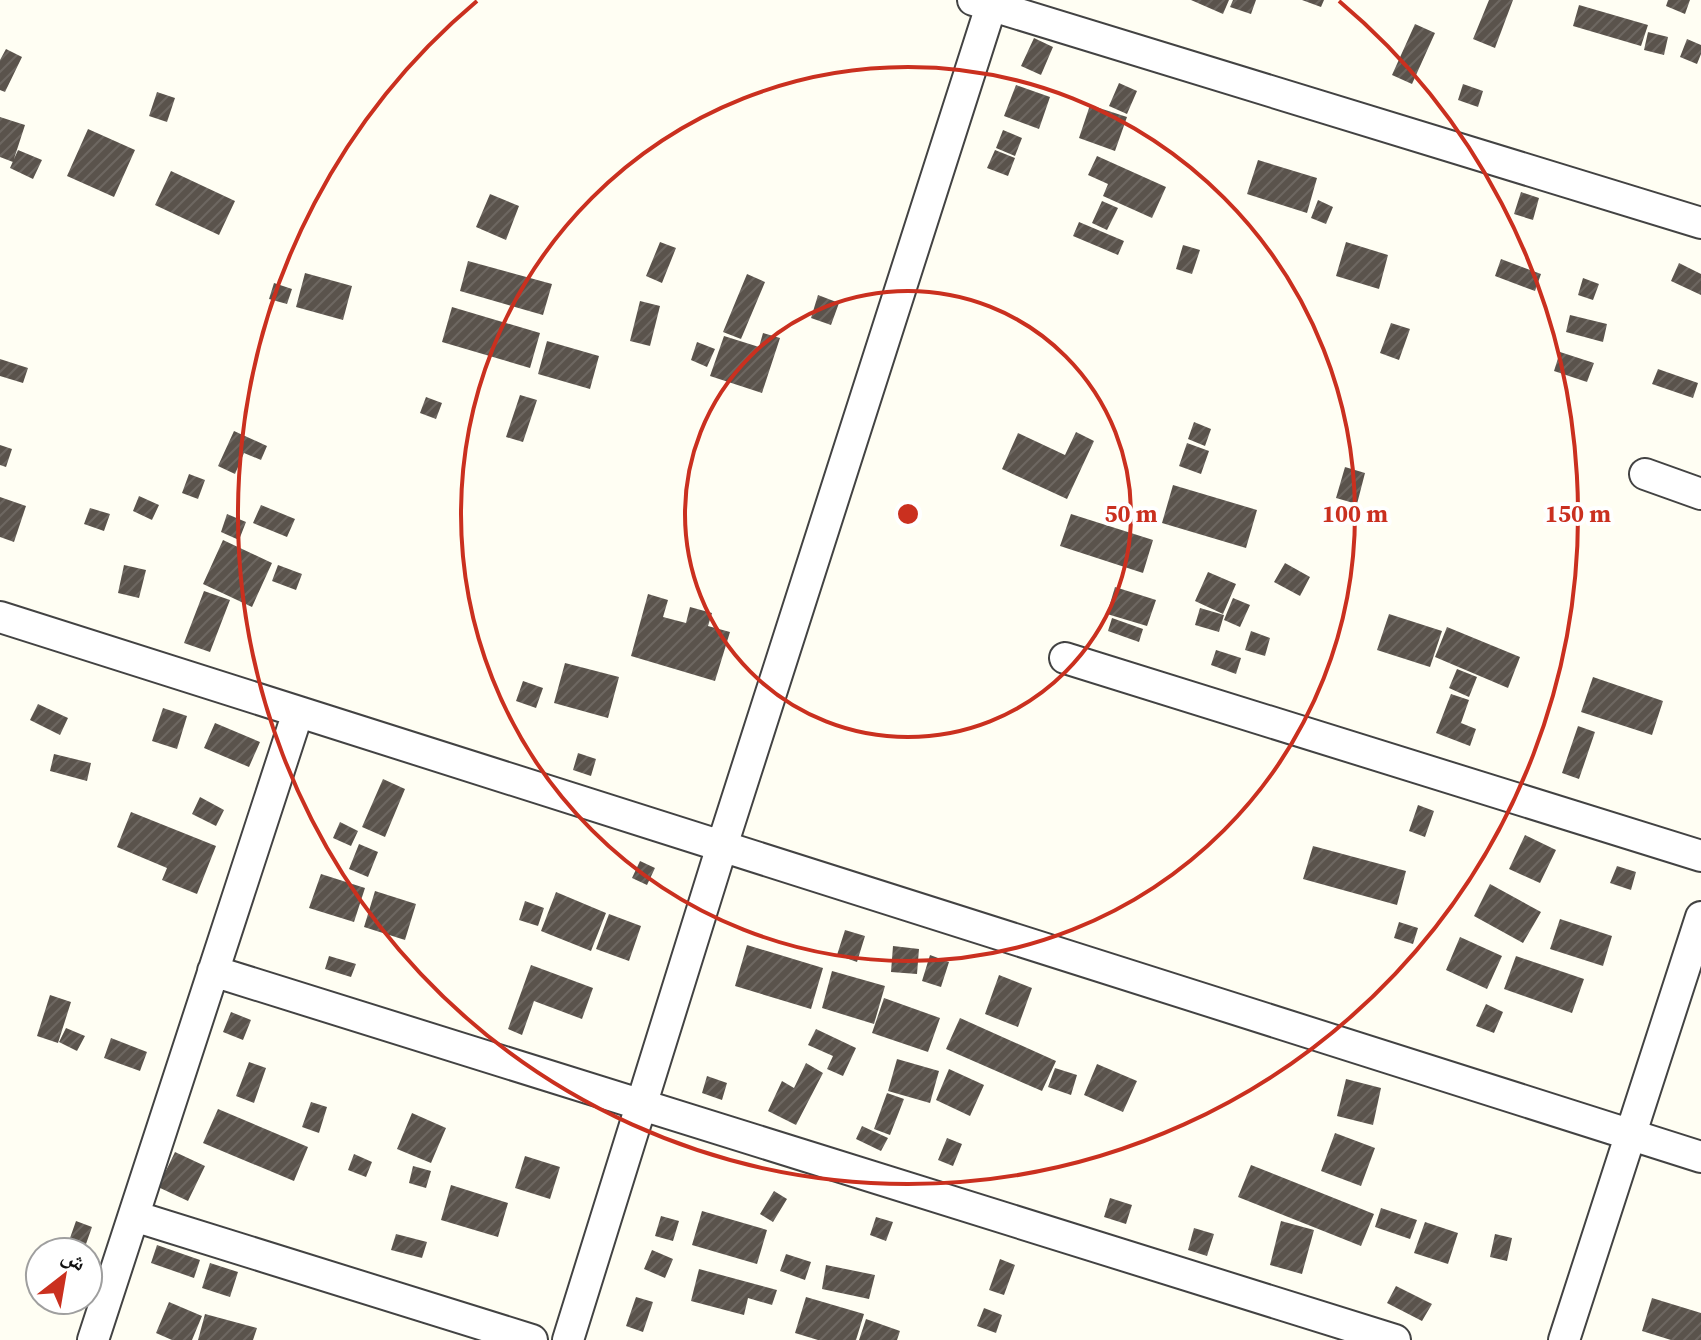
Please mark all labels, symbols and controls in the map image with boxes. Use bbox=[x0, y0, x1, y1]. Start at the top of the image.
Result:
text: 50 m bbox=[1105, 497, 1158, 530]
text: 100 m bbox=[1322, 497, 1388, 530]
text: 150 m bbox=[1545, 497, 1611, 530]
centre of rings bbox=[894, 500, 922, 528]
north arrow bbox=[24, 1236, 104, 1316]
text: ش bbox=[57, 1240, 92, 1278]

